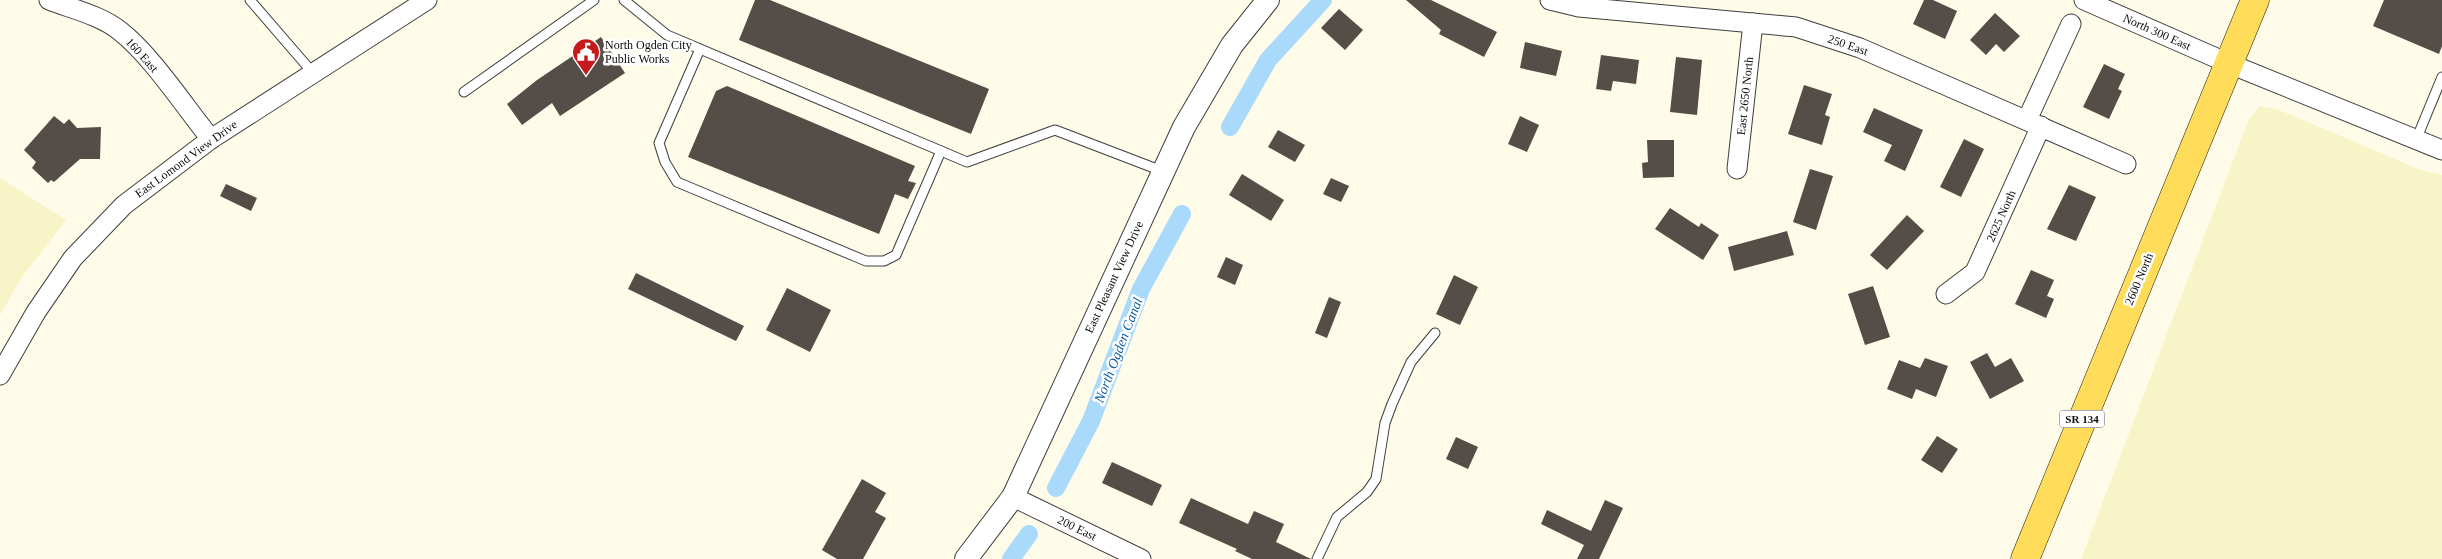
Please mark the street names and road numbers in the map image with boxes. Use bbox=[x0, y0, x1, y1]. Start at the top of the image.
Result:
street label: North 300 East bbox=[2121, 11, 2194, 53]
street label: 250 East bbox=[1826, 32, 1871, 59]
street label: 160 East bbox=[123, 35, 162, 76]
street label: East 2650 North bbox=[1734, 56, 1756, 136]
street label: East Lomond View Drive bbox=[132, 117, 240, 201]
street label: 2625 North bbox=[1983, 188, 2019, 244]
street label: East Pleasant View Drive bbox=[1082, 219, 1146, 335]
street label: 2600 North bbox=[2122, 251, 2156, 307]
road number: SR 134 bbox=[2060, 410, 2104, 428]
street label: 200 East bbox=[1055, 513, 1099, 544]

